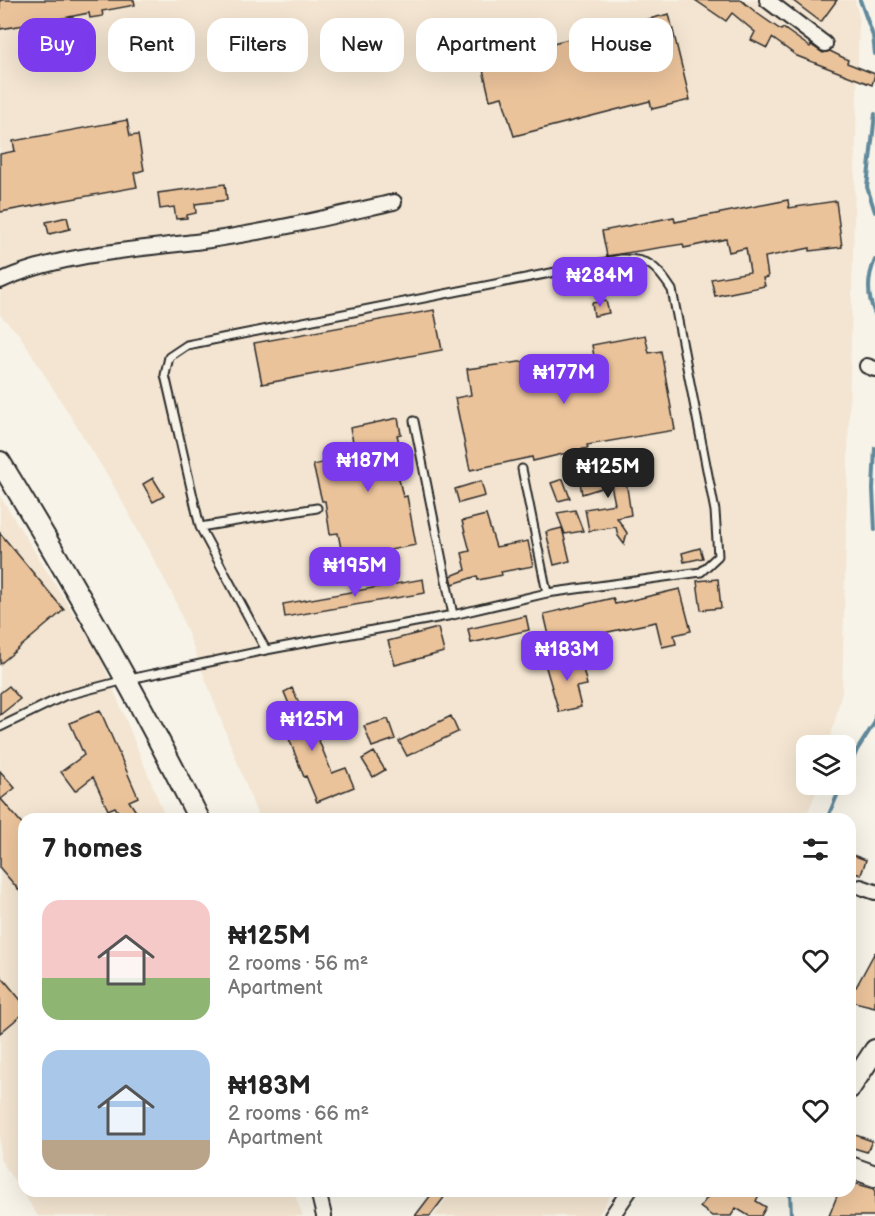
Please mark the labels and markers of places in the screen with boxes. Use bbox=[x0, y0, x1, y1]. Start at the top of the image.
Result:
pin: ₦284M bbox=[558, 257, 642, 308]
pin: ₦177M bbox=[522, 354, 606, 405]
pin: ₦187M bbox=[326, 442, 410, 493]
pin: ₦125M bbox=[566, 448, 650, 499]
pin: ₦195M bbox=[313, 547, 397, 598]
pin: ₦183M bbox=[525, 631, 609, 682]
pin: ₦125M bbox=[270, 701, 354, 752]

